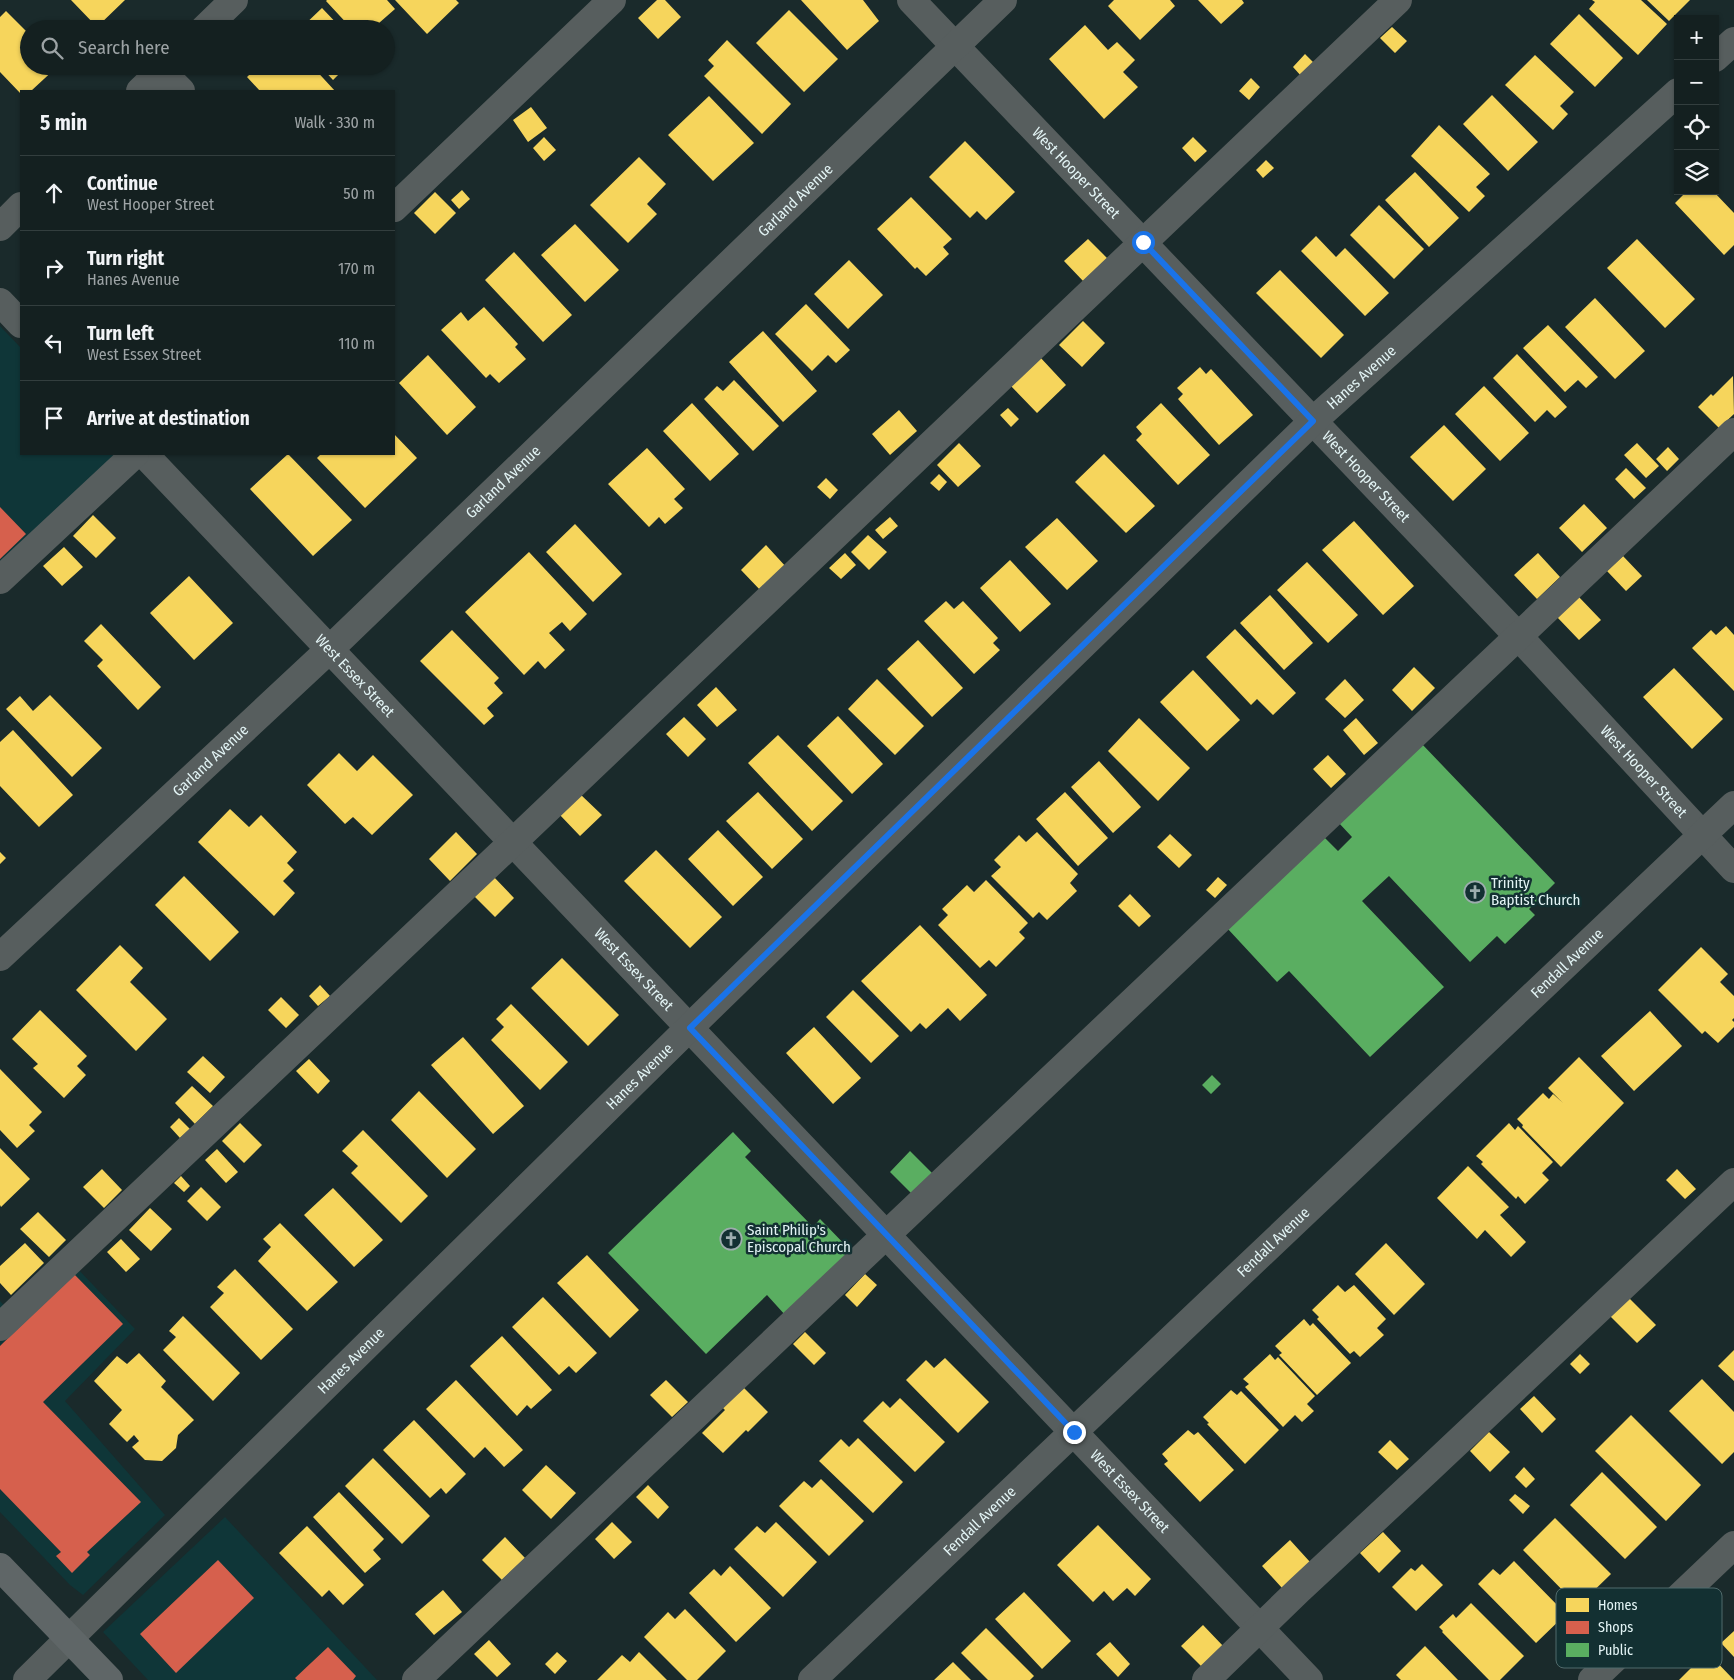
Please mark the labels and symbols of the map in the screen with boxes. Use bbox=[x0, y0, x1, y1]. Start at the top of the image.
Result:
street label: West Hooper Street bbox=[1028, 124, 1124, 222]
street label: Garland Avenue bbox=[754, 160, 837, 240]
route start bbox=[1132, 231, 1155, 254]
street label: Hanes Avenue bbox=[1323, 342, 1400, 413]
street label: West Hooper Street bbox=[1318, 427, 1414, 526]
street label: Garland Avenue bbox=[462, 442, 544, 522]
street label: West Essex Street bbox=[311, 631, 398, 721]
street label: Garland Avenue bbox=[169, 721, 252, 800]
street label: West Hooper Street bbox=[1596, 722, 1691, 821]
place label: Trinity Baptist Church bbox=[1491, 874, 1580, 909]
church icon: Trinity Baptist Church bbox=[1463, 880, 1487, 904]
street label: West Essex Street bbox=[590, 924, 677, 1015]
street label: Fendall Avenue bbox=[1527, 925, 1607, 1002]
street label: Hanes Avenue bbox=[602, 1040, 677, 1113]
street label: Fendall Avenue bbox=[1233, 1204, 1313, 1281]
place label: Saint Philip's Episcopal Church bbox=[747, 1221, 851, 1256]
church icon: Saint Philip's Episcopal Church bbox=[719, 1227, 743, 1251]
street label: Hanes Avenue bbox=[314, 1324, 388, 1398]
route end bbox=[1063, 1421, 1086, 1444]
street label: West Essex Street bbox=[1086, 1446, 1173, 1537]
street label: Fendall Avenue bbox=[940, 1482, 1020, 1560]
legend bbox=[1556, 1588, 1722, 1668]
text: Homes bbox=[1598, 1597, 1638, 1614]
text: Shops bbox=[1598, 1619, 1633, 1636]
text: Public bbox=[1598, 1642, 1633, 1659]

